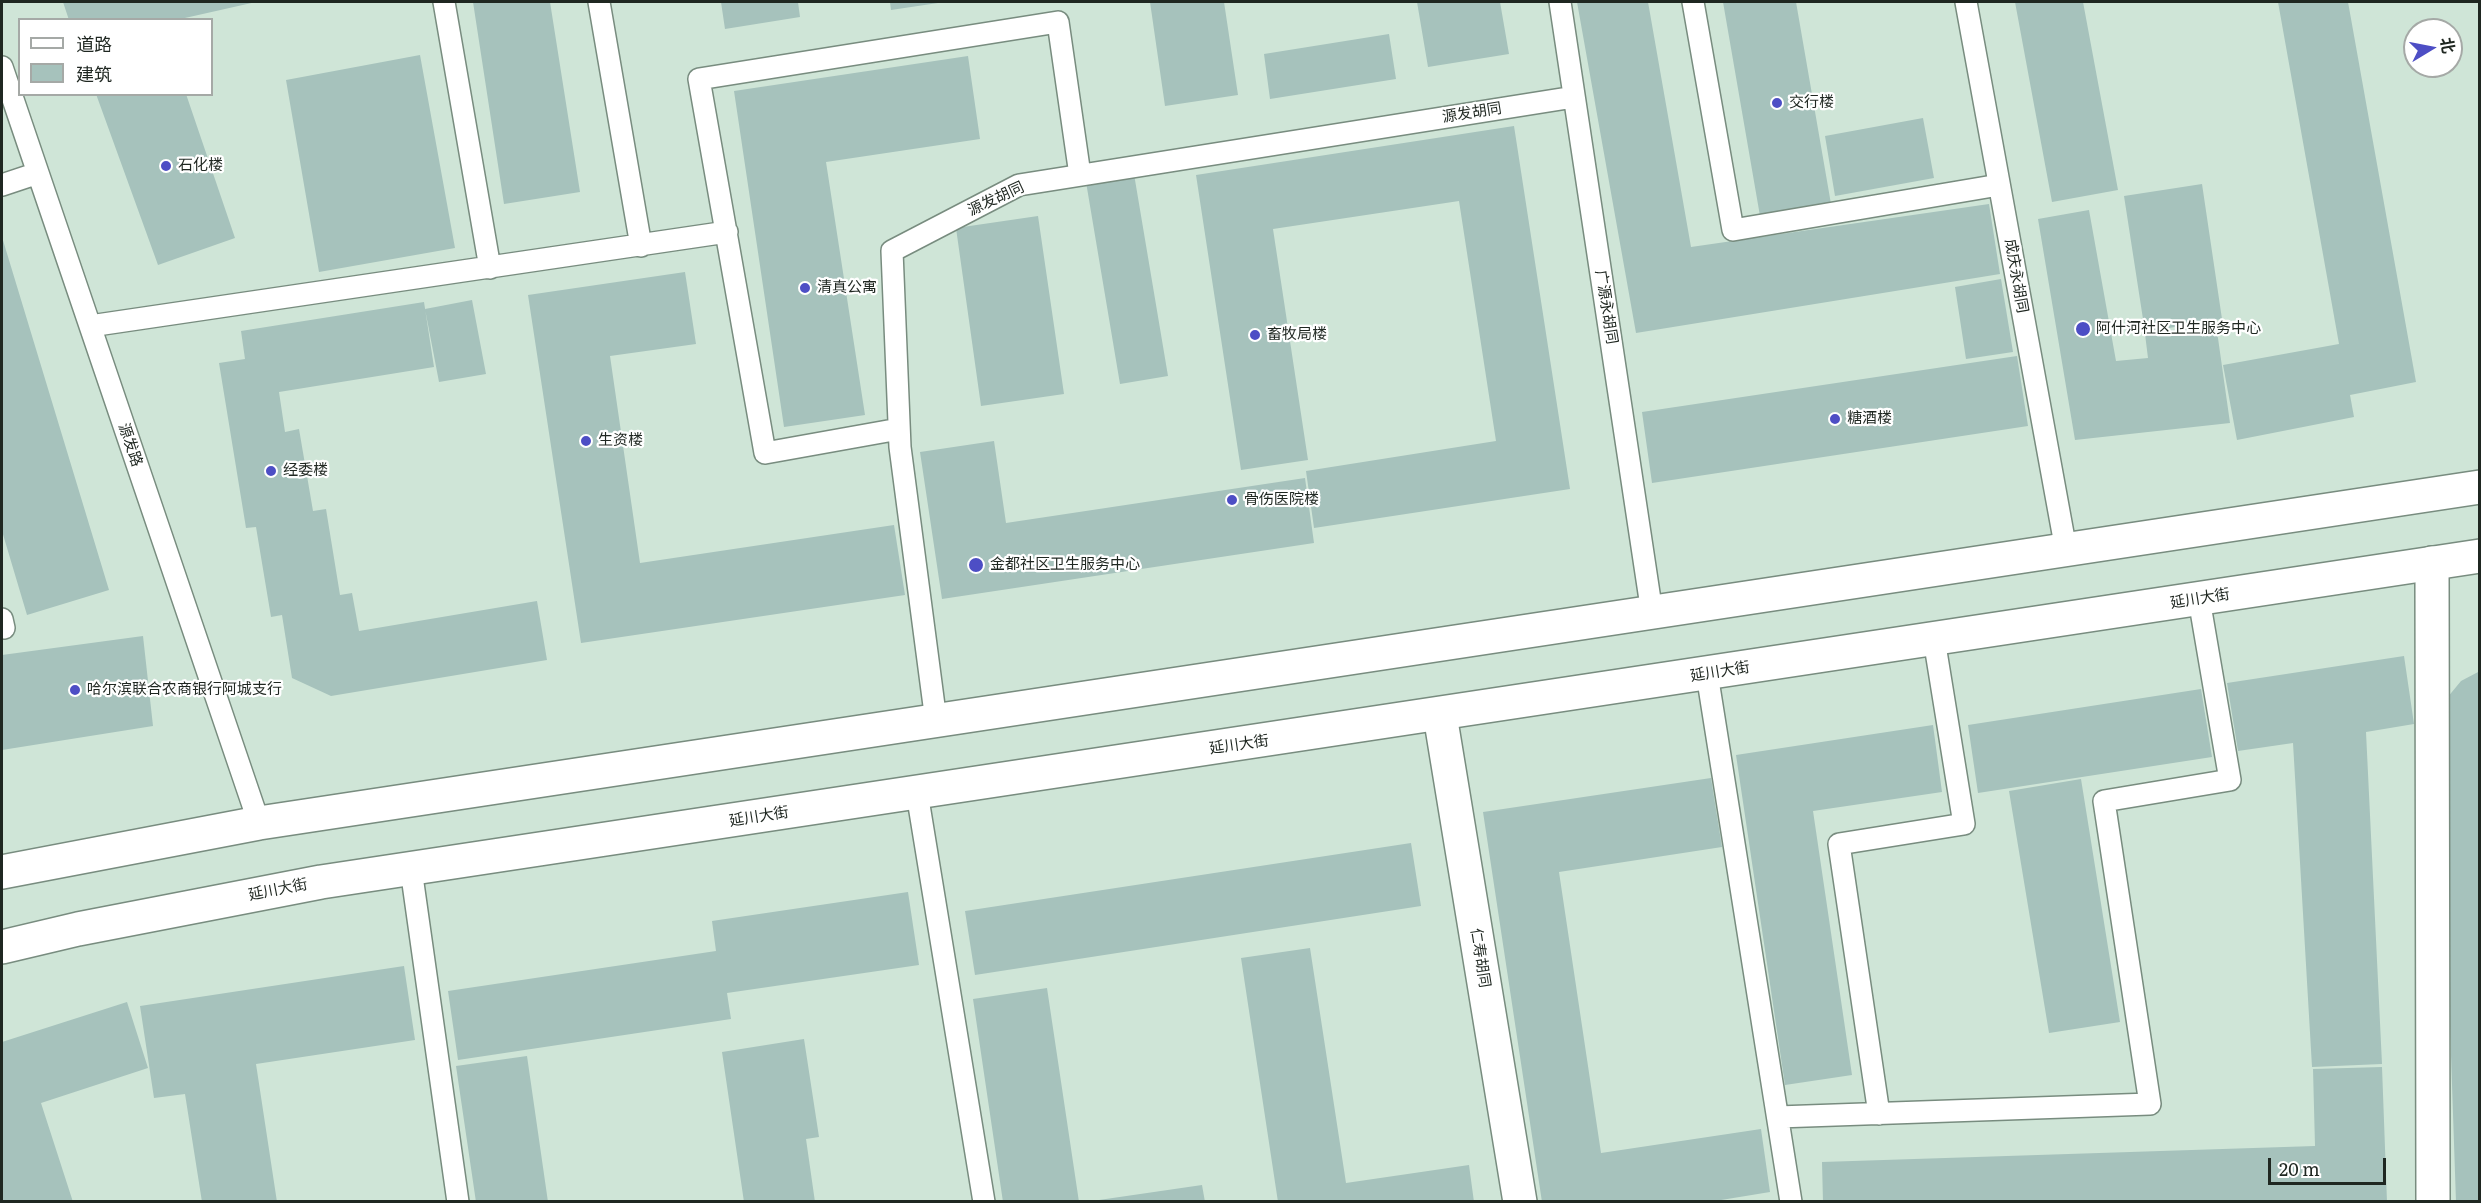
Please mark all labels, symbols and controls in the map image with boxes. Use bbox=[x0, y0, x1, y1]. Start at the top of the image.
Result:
legend bbox=[18, 18, 213, 96]
north arrow bbox=[2403, 18, 2463, 78]
text: 道路 bbox=[76, 30, 112, 57]
text: 北 bbox=[2436, 35, 2462, 55]
text: 建筑 bbox=[76, 60, 112, 87]
place label: 交行楼 bbox=[1789, 94, 1834, 112]
marker: 交行楼 bbox=[1770, 96, 1784, 110]
street label: 源发胡同 bbox=[1441, 99, 1503, 127]
place label: 石化楼 bbox=[178, 157, 223, 175]
marker: 石化楼 bbox=[159, 159, 173, 173]
street label: 源发胡同 bbox=[965, 178, 1027, 220]
street label: 成庆永胡同 bbox=[2001, 238, 2031, 314]
street label: 广源永胡同 bbox=[1591, 269, 1621, 345]
place label: 清真公寓 bbox=[817, 279, 877, 297]
marker: 清真公寓 bbox=[798, 281, 812, 295]
marker: 阿什河社区卫生服务中心 bbox=[2074, 320, 2092, 338]
place label: 阿什河社区卫生服务中心 bbox=[2096, 320, 2261, 338]
place label: 畜牧局楼 bbox=[1267, 326, 1327, 344]
marker: 畜牧局楼 bbox=[1248, 328, 1262, 342]
place label: 糖酒楼 bbox=[1847, 410, 1892, 428]
marker: 糖酒楼 bbox=[1828, 412, 1842, 426]
street label: 源发路 bbox=[114, 421, 146, 469]
place label: 生资楼 bbox=[598, 432, 643, 450]
marker: 生资楼 bbox=[579, 434, 593, 448]
place label: 经委楼 bbox=[283, 462, 328, 480]
marker: 经委楼 bbox=[264, 464, 278, 478]
place label: 骨伤医院楼 bbox=[1244, 491, 1319, 509]
marker: 骨伤医院楼 bbox=[1225, 493, 1239, 507]
marker: 金都社区卫生服务中心 bbox=[967, 556, 985, 574]
place label: 金都社区卫生服务中心 bbox=[990, 556, 1140, 574]
street label: 延川大街 bbox=[2169, 585, 2231, 613]
street label: 延川大街 bbox=[1689, 658, 1751, 686]
place label: 哈尔滨联合农商银行阿城支行 bbox=[87, 681, 282, 699]
marker: 哈尔滨联合农商银行阿城支行 bbox=[68, 683, 82, 697]
street label: 延川大街 bbox=[1208, 732, 1270, 758]
street label: 延川大街 bbox=[728, 803, 790, 831]
street label: 延川大街 bbox=[247, 875, 309, 905]
street label: 仁寿胡同 bbox=[1466, 927, 1494, 989]
scale bar bbox=[2271, 1146, 2390, 1184]
text: 20 m bbox=[2279, 1155, 2320, 1182]

